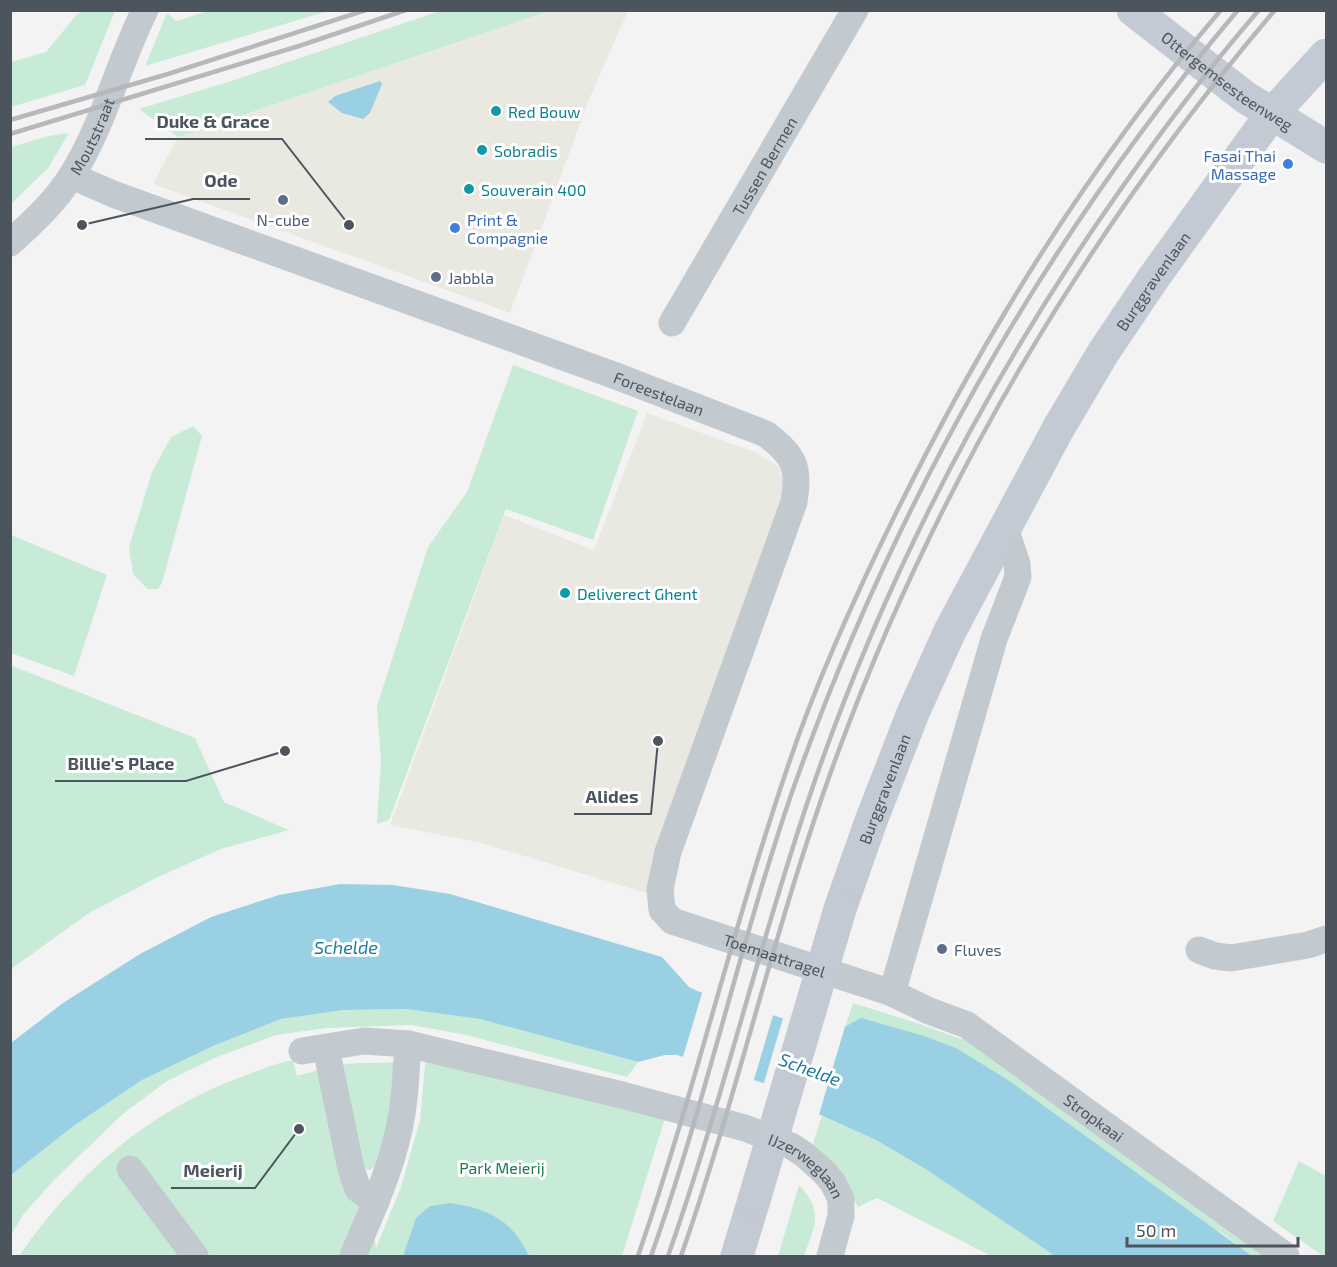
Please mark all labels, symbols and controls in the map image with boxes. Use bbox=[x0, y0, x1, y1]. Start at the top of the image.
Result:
street label: Ottergemsesteenweg bbox=[1158, 27, 1297, 134]
street label: Moutstraat bbox=[65, 95, 117, 178]
place label: Red Bouw bbox=[508, 102, 580, 121]
callout: Duke & Grace bbox=[145, 103, 282, 139]
marker: Red Bouw bbox=[489, 104, 503, 118]
text: Duke & Grace bbox=[156, 110, 270, 132]
street label: Tussen Bermen bbox=[727, 113, 800, 219]
place label: Sobradis bbox=[494, 141, 558, 160]
marker: Sobradis bbox=[475, 143, 489, 157]
place label: Fasai Thai Massage bbox=[1204, 146, 1276, 183]
marker: Fasai Thai Massage bbox=[1281, 157, 1295, 171]
callout: Ode bbox=[193, 163, 250, 199]
text: Ode bbox=[204, 169, 238, 191]
place label: Souverain 400 bbox=[481, 180, 586, 199]
marker: Souverain 400 bbox=[462, 182, 476, 196]
marker: N-cube bbox=[276, 193, 290, 207]
place label: N-cube bbox=[256, 210, 310, 229]
place label: Print & Compagnie bbox=[467, 210, 548, 247]
marker: Print & Compagnie bbox=[448, 221, 462, 235]
street label: Burggravenlaan bbox=[1111, 228, 1193, 334]
place label: Jabbla bbox=[448, 268, 494, 287]
marker: Jabbla bbox=[429, 270, 443, 284]
street label: Foreestelaan bbox=[611, 367, 707, 419]
place label: Deliverect Ghent bbox=[577, 584, 698, 603]
marker: Deliverect Ghent bbox=[558, 586, 572, 600]
street label: Burggravenlaan bbox=[854, 731, 914, 846]
callout: Billie's Place bbox=[55, 745, 186, 781]
text: Billie's Place bbox=[67, 752, 175, 774]
callout: Alides bbox=[574, 778, 651, 814]
text: Alides bbox=[585, 785, 639, 807]
street label: Toemaattragel bbox=[721, 929, 829, 980]
water label: Schelde bbox=[314, 936, 378, 958]
place label: Fluves bbox=[954, 940, 1002, 959]
marker: Fluves bbox=[935, 942, 949, 956]
water label: Schelde bbox=[776, 1048, 844, 1090]
street label: Stropkaai bbox=[1061, 1089, 1128, 1145]
street label: IJzerweglaan bbox=[766, 1129, 848, 1201]
callout: Meierij bbox=[171, 1152, 255, 1188]
park label: Park Meierij bbox=[459, 1158, 545, 1178]
text: Meierij bbox=[183, 1159, 243, 1181]
scale bar bbox=[1127, 1210, 1298, 1248]
text: 50 m bbox=[1136, 1219, 1176, 1241]

